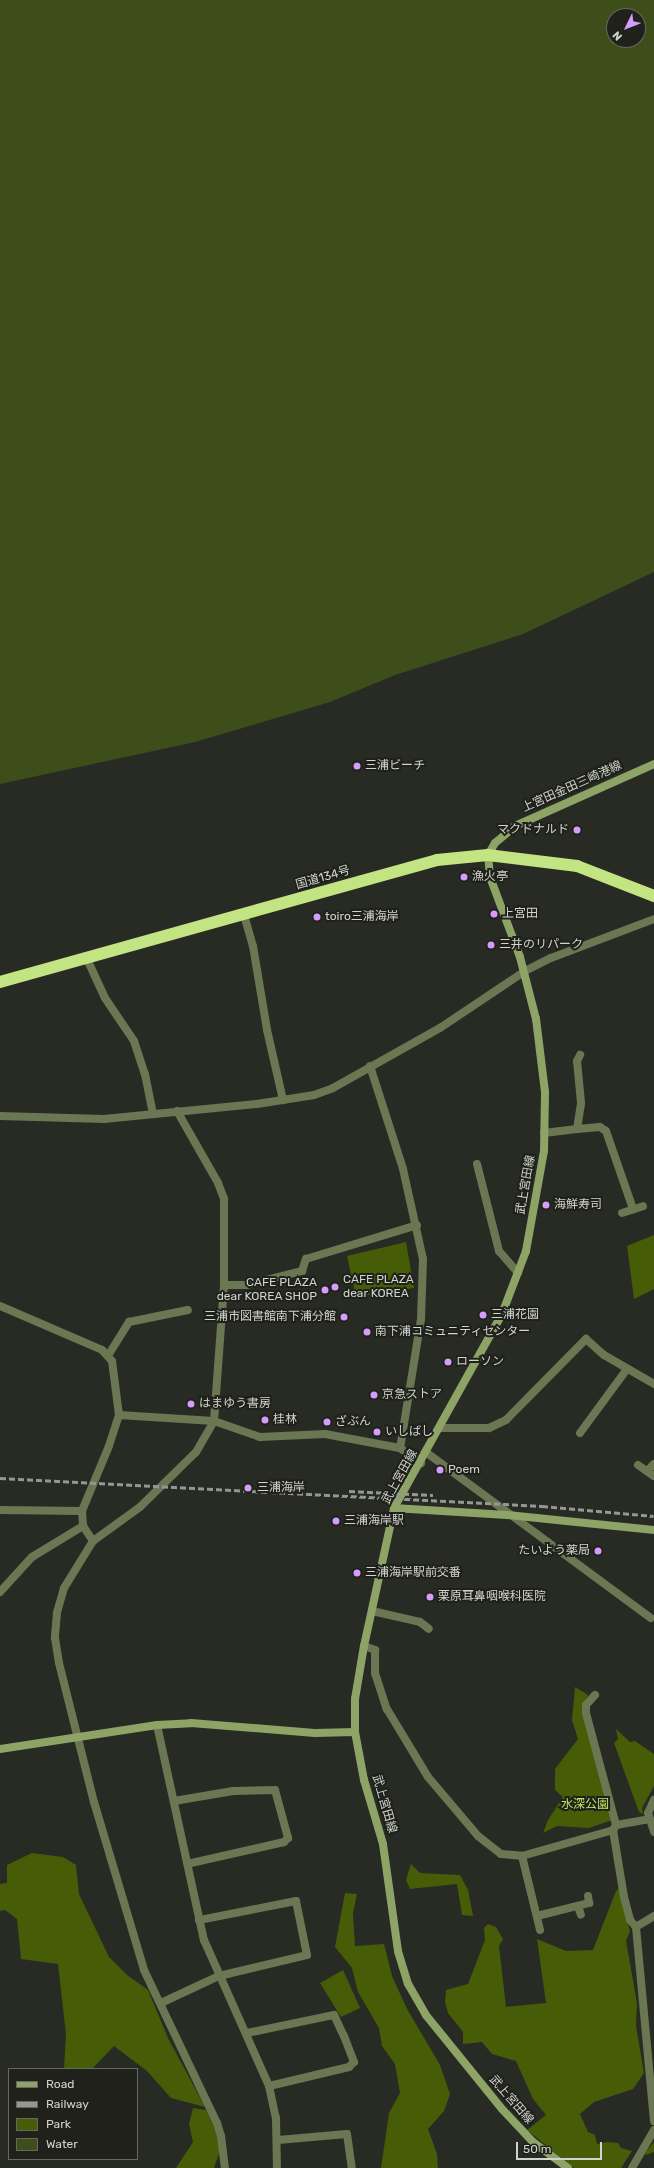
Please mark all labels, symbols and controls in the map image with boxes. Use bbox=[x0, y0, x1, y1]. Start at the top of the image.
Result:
north arrow bbox=[606, 8, 646, 48]
text: N bbox=[610, 29, 625, 43]
street label: 上宮田金田三崎港線 bbox=[520, 758, 624, 816]
place label: 三浦ビーチ bbox=[365, 759, 425, 773]
marker: 三浦ビーチ bbox=[352, 761, 362, 771]
place label: マクドナルド bbox=[497, 823, 569, 837]
marker: マクドナルド bbox=[572, 825, 582, 835]
street label: 国道134号 bbox=[294, 863, 352, 893]
place label: 漁火亭 bbox=[472, 870, 508, 884]
marker: 漁火亭 bbox=[459, 872, 469, 882]
place label: 上宮田 bbox=[502, 907, 538, 921]
marker: 上宮田 bbox=[489, 909, 499, 919]
place label: toiro三浦海岸 bbox=[325, 910, 399, 924]
marker: toiro三浦海岸 bbox=[312, 912, 322, 922]
place label: 三井のリパーク bbox=[499, 938, 583, 952]
marker: 三井のリパーク bbox=[486, 940, 496, 950]
street label: 武上宮田線 bbox=[514, 1154, 538, 1216]
place label: 海鮮寿司 bbox=[554, 1198, 602, 1212]
marker: 海鮮寿司 bbox=[541, 1200, 551, 1210]
place label: CAFE PLAZA dear KOREA bbox=[343, 1273, 414, 1301]
place label: CAFE PLAZA dear KOREA SHOP bbox=[216, 1276, 317, 1304]
marker: CAFE PLAZA dear KOREA bbox=[330, 1282, 340, 1292]
marker: CAFE PLAZA dear KOREA SHOP bbox=[320, 1285, 330, 1295]
place label: 三浦花園 bbox=[491, 1308, 539, 1322]
place label: 三浦市図書館南下浦分館 bbox=[204, 1310, 336, 1324]
marker: 三浦花園 bbox=[478, 1310, 488, 1320]
marker: 三浦市図書館南下浦分館 bbox=[339, 1312, 349, 1322]
place label: 南下浦コミュニティセンター bbox=[375, 1325, 531, 1339]
marker: 南下浦コミュニティセンター bbox=[362, 1327, 372, 1337]
place label: ローソン bbox=[456, 1355, 504, 1369]
marker: ローソン bbox=[443, 1357, 453, 1367]
place label: 京急ストア bbox=[382, 1388, 442, 1402]
marker: 京急ストア bbox=[369, 1390, 379, 1400]
place label: はまゆう書房 bbox=[199, 1397, 271, 1411]
marker: はまゆう書房 bbox=[186, 1399, 196, 1409]
place label: 桂林 bbox=[273, 1413, 297, 1427]
marker: 桂林 bbox=[260, 1415, 270, 1425]
place label: ざぶん bbox=[335, 1415, 371, 1429]
marker: ざぶん bbox=[322, 1417, 332, 1427]
place label: いしばし bbox=[385, 1425, 433, 1439]
marker: いしばし bbox=[372, 1427, 382, 1437]
street label: 武上宮田線 bbox=[379, 1447, 421, 1507]
place label: Poem bbox=[448, 1463, 480, 1477]
marker: Poem bbox=[435, 1465, 445, 1475]
place label: 三浦海岸 bbox=[257, 1481, 305, 1495]
marker: 三浦海岸 bbox=[242, 1482, 254, 1494]
place label: 三浦海岸駅 bbox=[344, 1514, 404, 1528]
marker: 三浦海岸駅 bbox=[331, 1516, 341, 1526]
place label: たいよう薬局 bbox=[518, 1544, 590, 1558]
marker: たいよう薬局 bbox=[593, 1546, 603, 1556]
place label: 三浦海岸駅前交番 bbox=[365, 1566, 461, 1580]
marker: 三浦海岸駅前交番 bbox=[352, 1568, 362, 1578]
place label: 栗原耳鼻咽喉科医院 bbox=[438, 1590, 546, 1604]
marker: 栗原耳鼻咽喉科医院 bbox=[425, 1592, 435, 1602]
street label: 武上宮田線 bbox=[369, 1773, 399, 1835]
park label: 水深公園 bbox=[561, 1798, 609, 1812]
legend bbox=[8, 2068, 138, 2160]
street label: 武上宮田線 bbox=[486, 2073, 536, 2127]
text: Road bbox=[46, 2077, 74, 2091]
text: Railway bbox=[46, 2097, 89, 2111]
text: Park bbox=[46, 2117, 71, 2131]
scale bar bbox=[518, 2134, 604, 2160]
text: Water bbox=[46, 2137, 78, 2151]
text: 50 m bbox=[523, 2142, 551, 2156]

